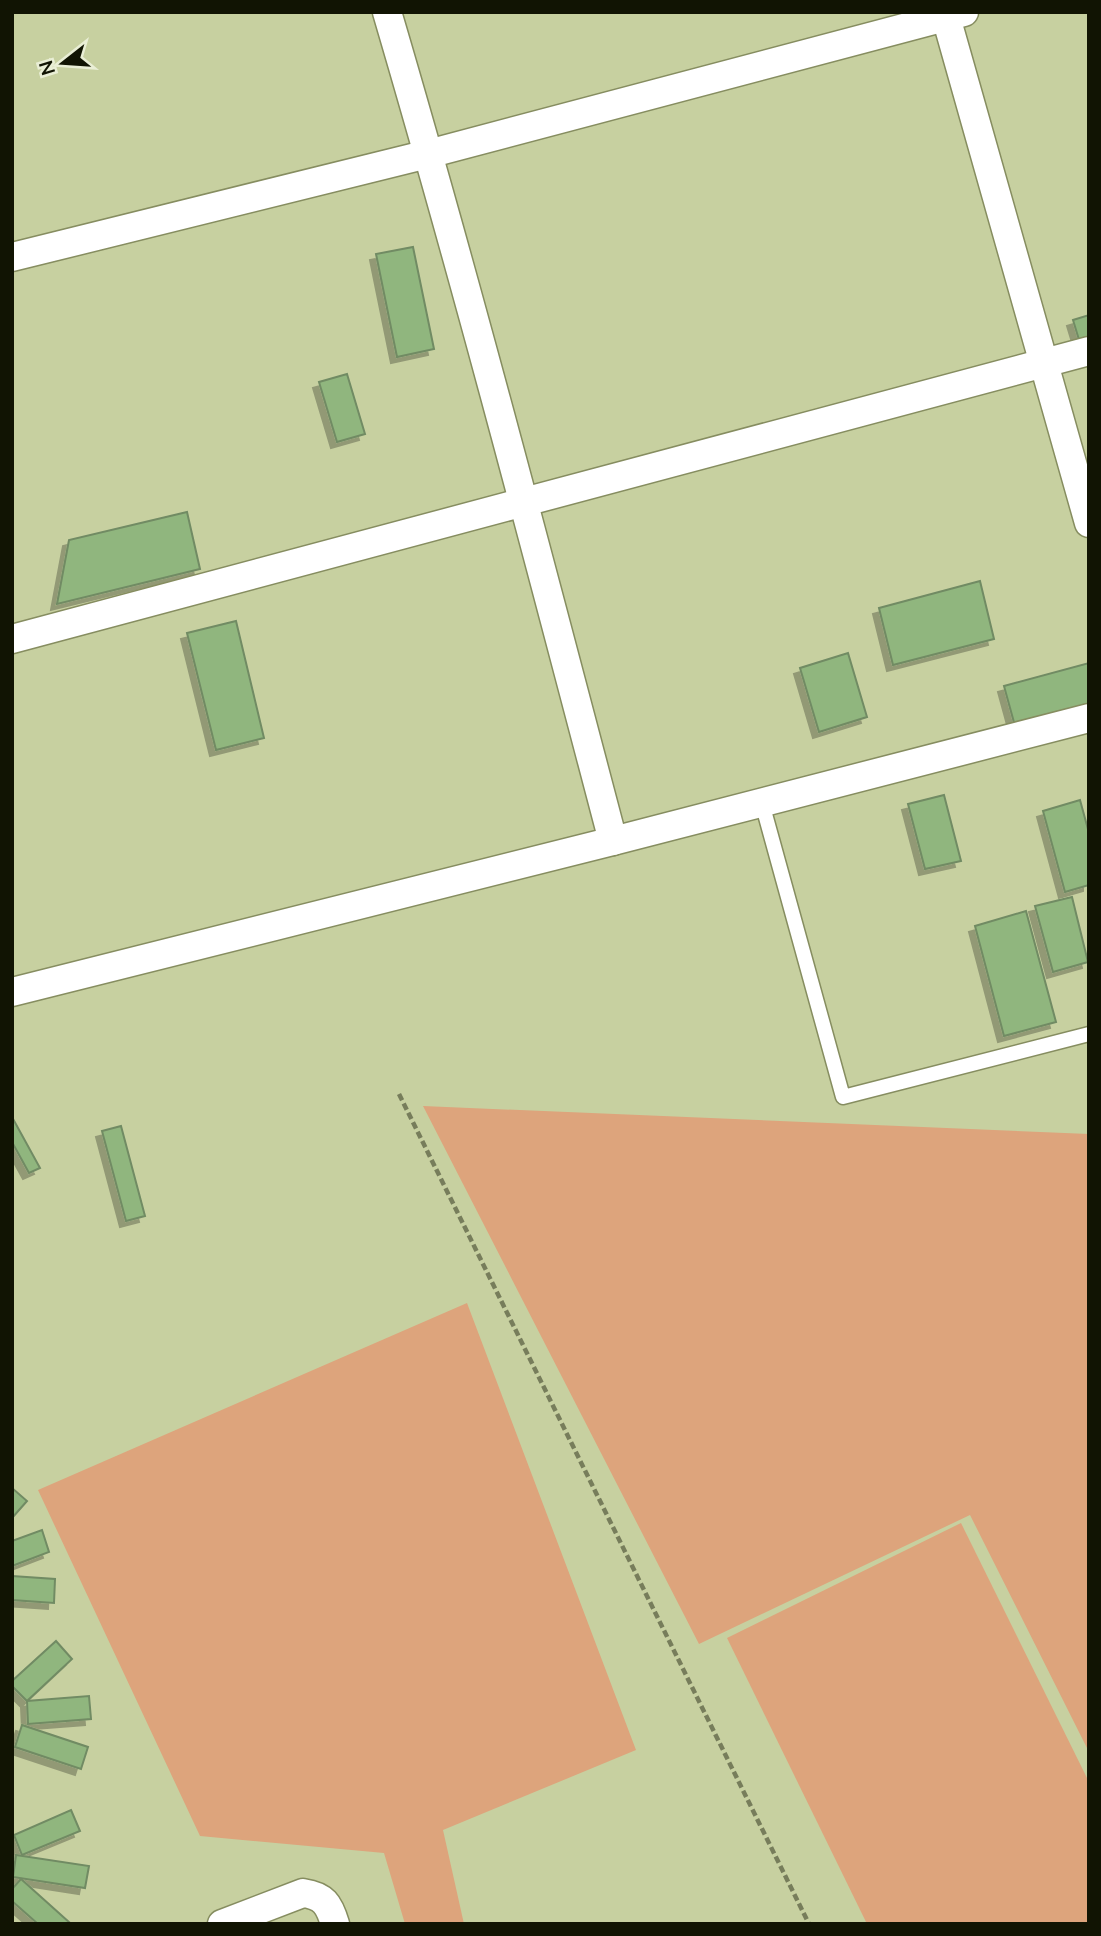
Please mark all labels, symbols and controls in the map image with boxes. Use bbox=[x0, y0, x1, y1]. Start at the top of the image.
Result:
north arrow bbox=[28, 28, 98, 98]
text: N bbox=[33, 57, 62, 78]

